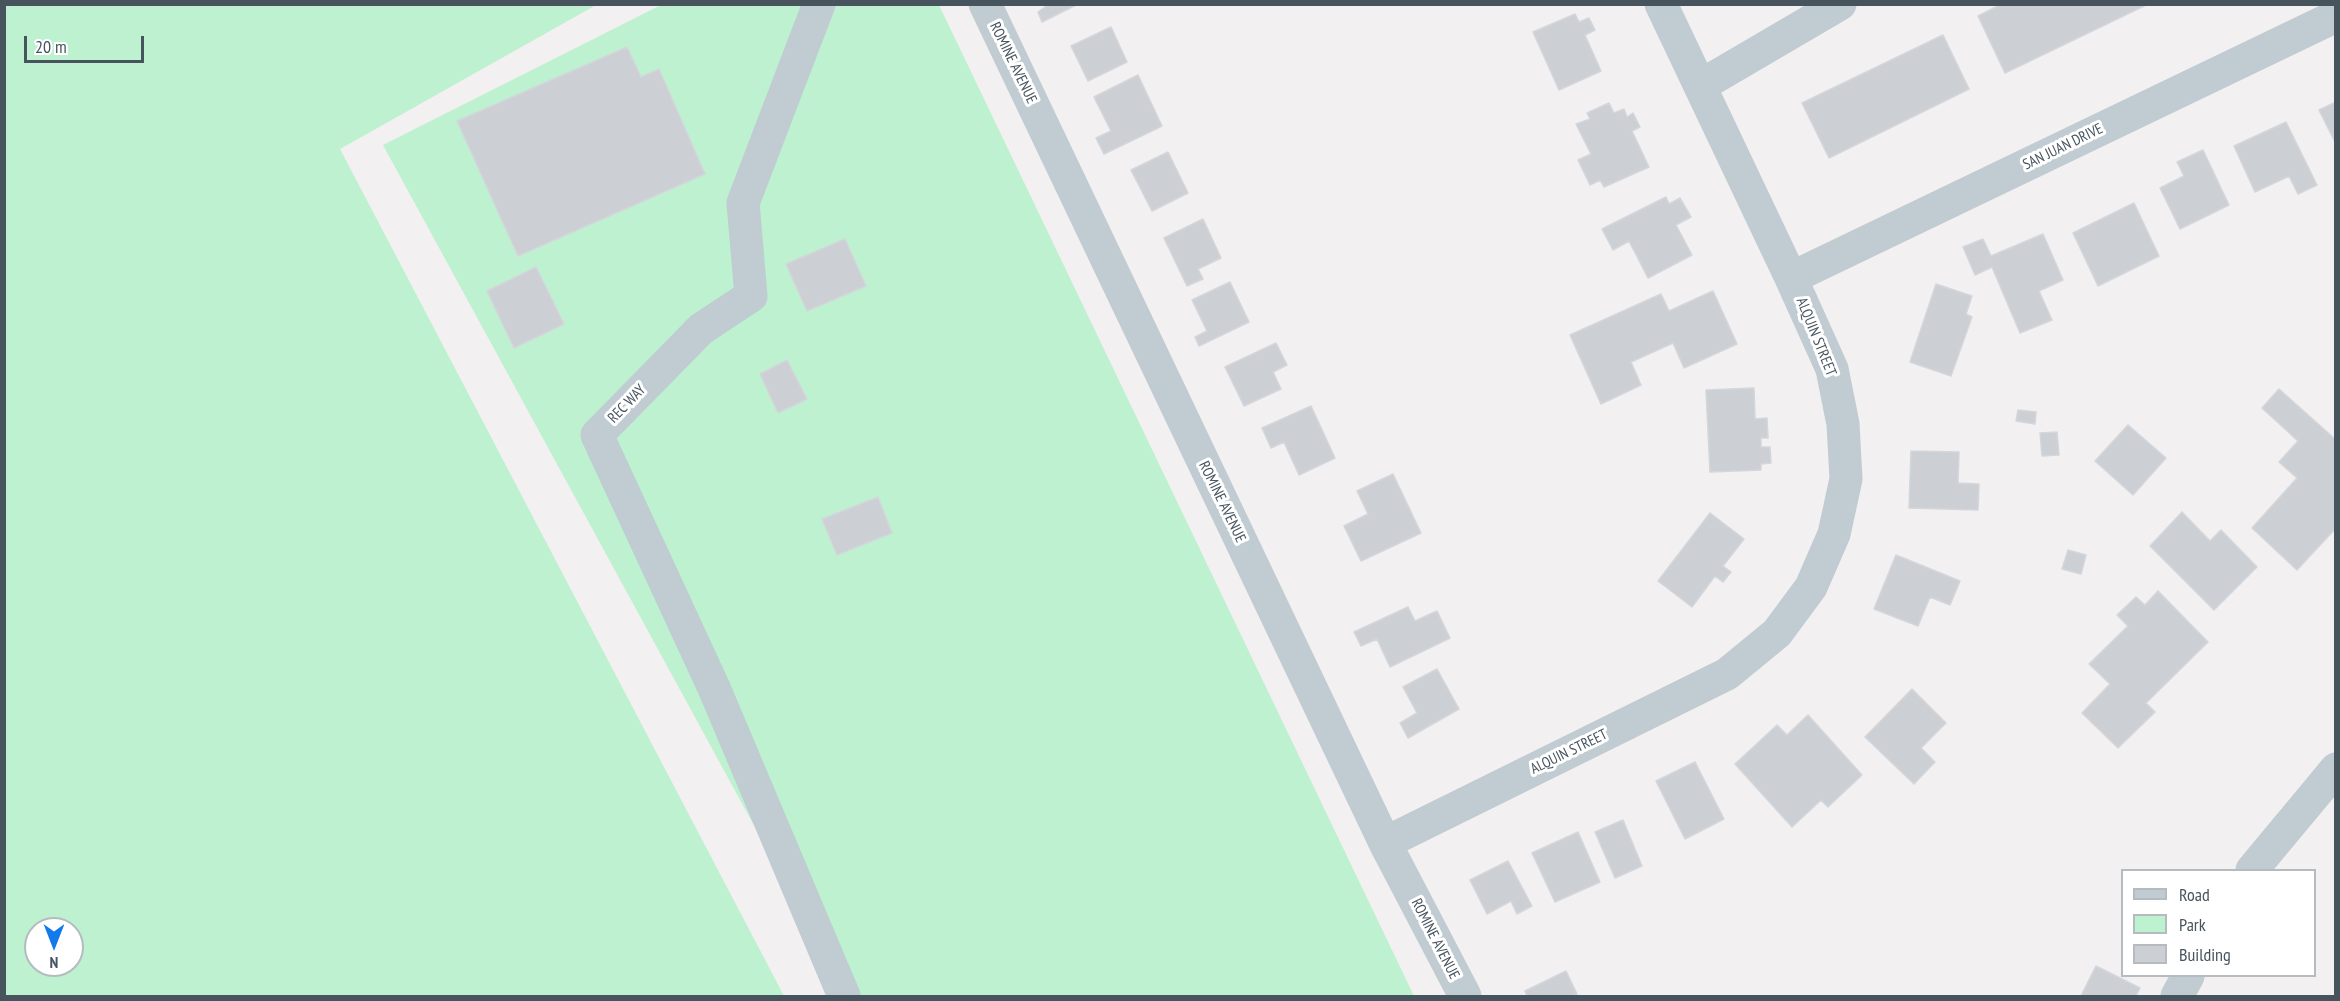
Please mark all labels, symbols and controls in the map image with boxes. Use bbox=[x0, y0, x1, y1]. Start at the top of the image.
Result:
street label: ROMINE AVENUE bbox=[986, 20, 1040, 106]
scale bar bbox=[27, 24, 147, 62]
text: 20 m bbox=[35, 35, 67, 58]
street label: SAN JUAN DRIVE bbox=[2020, 120, 2106, 174]
street label: ALQUIN STREET bbox=[1792, 295, 1840, 379]
street label: REC WAY bbox=[604, 381, 650, 427]
street label: ROMINE AVENUE bbox=[1195, 459, 1249, 545]
street label: ALQUIN STREET bbox=[1528, 726, 1610, 778]
legend bbox=[2121, 869, 2316, 977]
text: Road bbox=[2179, 883, 2210, 906]
street label: ROMINE AVENUE bbox=[1407, 896, 1463, 982]
text: Park bbox=[2179, 913, 2206, 936]
north arrow bbox=[24, 917, 84, 977]
text: Building bbox=[2179, 943, 2231, 966]
text: N bbox=[50, 953, 58, 973]

